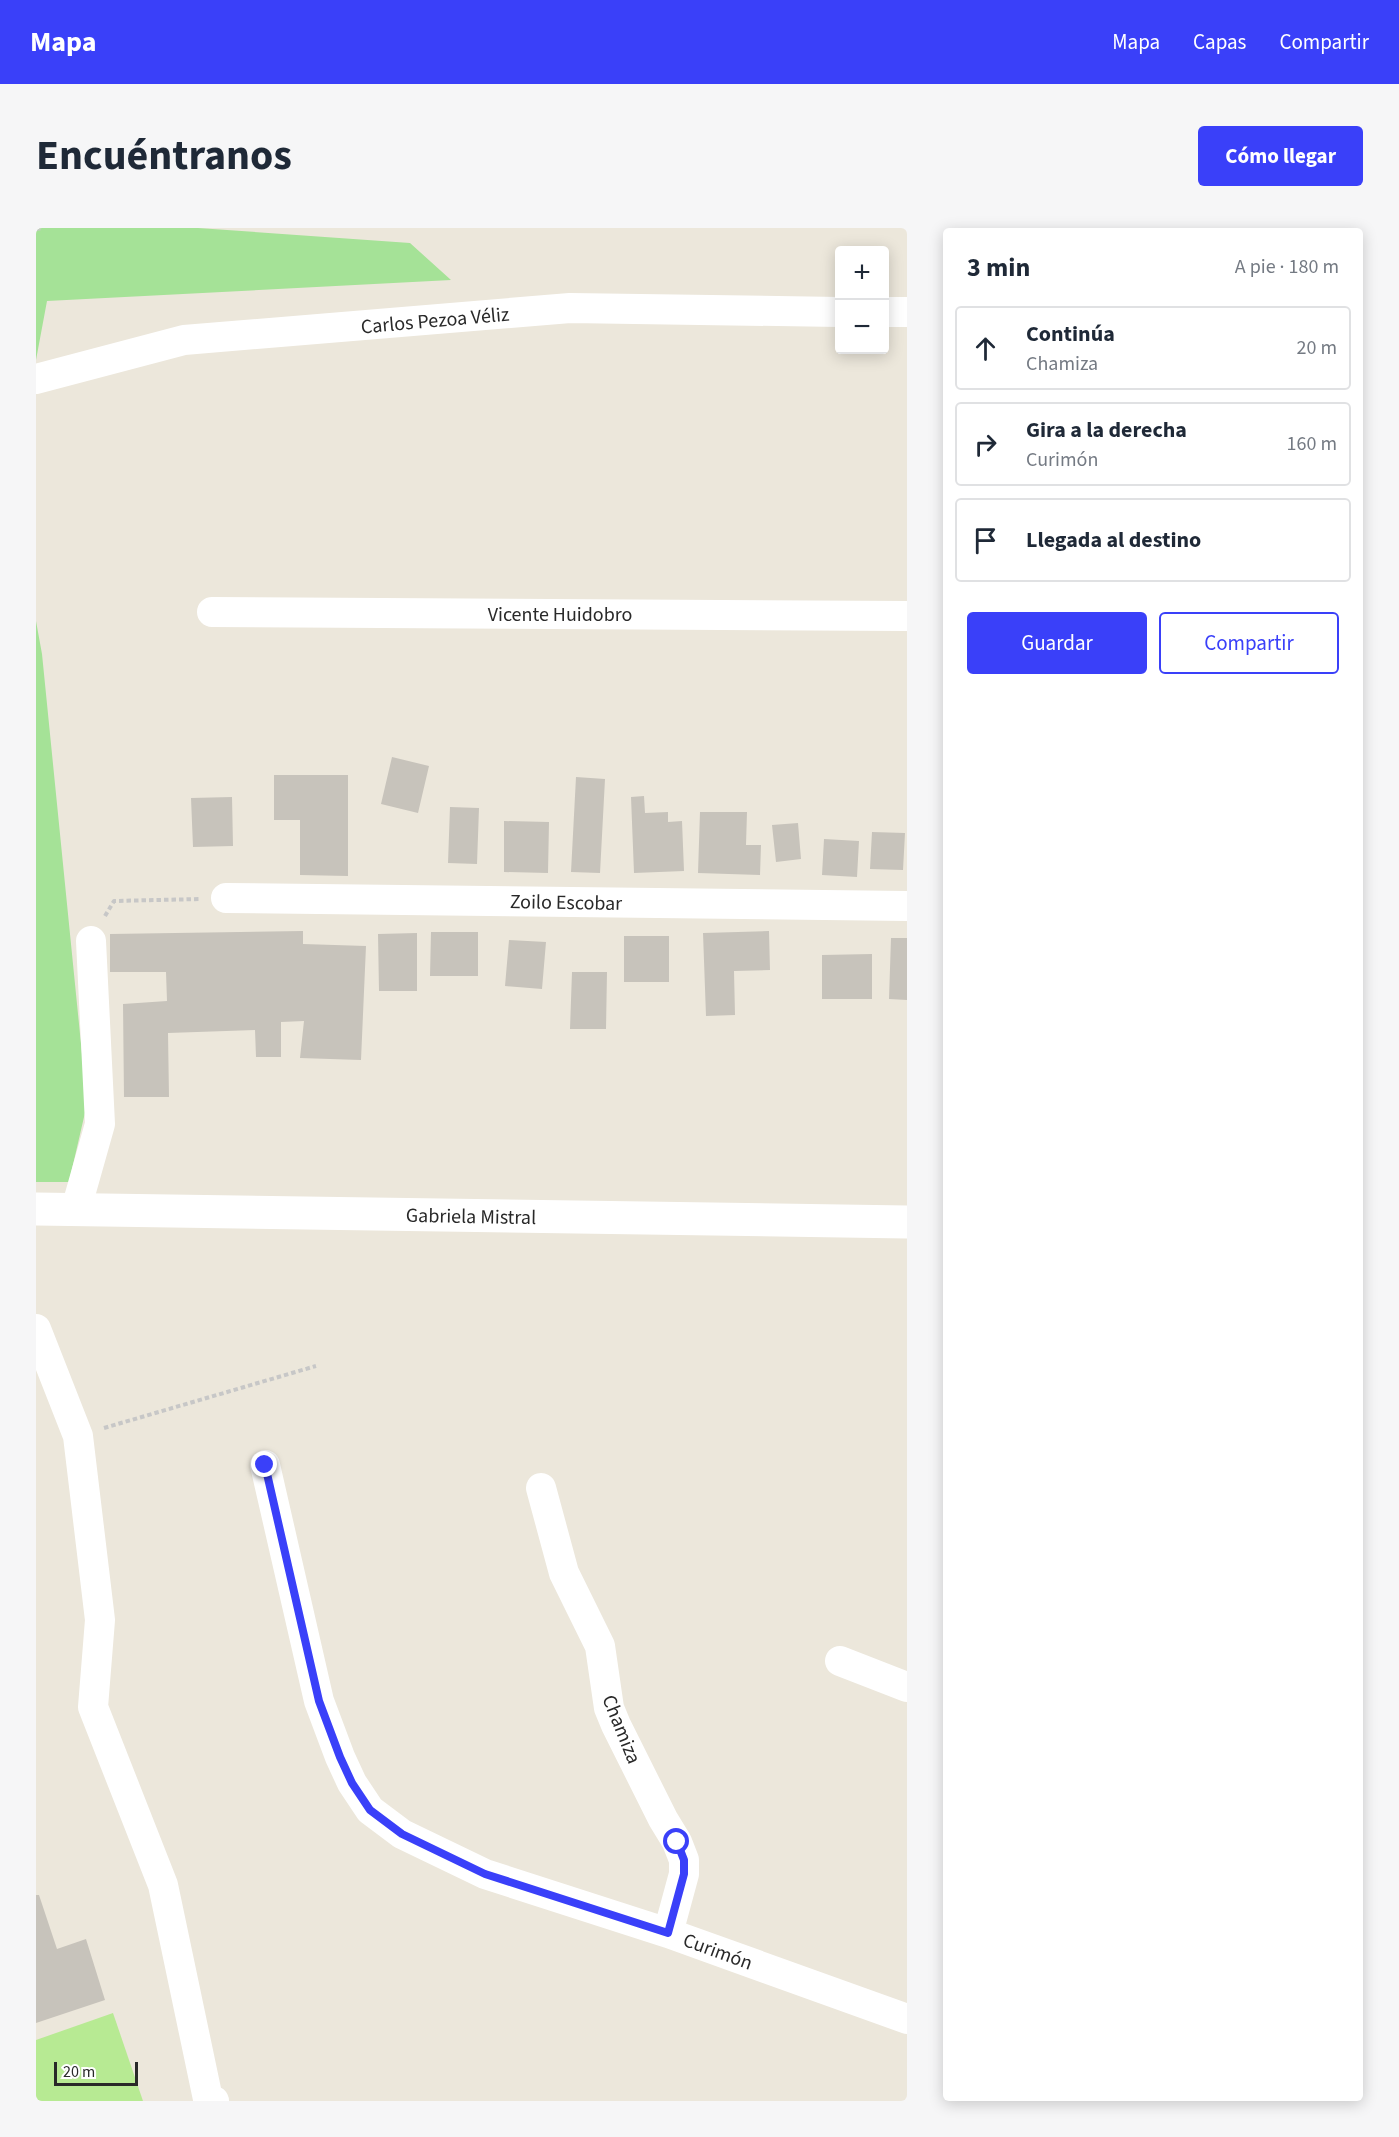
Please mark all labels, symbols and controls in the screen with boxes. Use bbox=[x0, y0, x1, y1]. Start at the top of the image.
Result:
text: Mapa bbox=[30, 22, 97, 62]
text: Mapa bbox=[1112, 27, 1160, 57]
text: Capas bbox=[1193, 27, 1246, 57]
text: Compartir bbox=[1279, 27, 1369, 57]
text: Encuéntranos bbox=[36, 126, 292, 186]
button: Cómo llegar bbox=[1198, 126, 1363, 186]
map controls bbox=[835, 246, 889, 354]
button: + bbox=[835, 246, 889, 300]
text: 3 min bbox=[967, 249, 1030, 286]
text: A pie · 180 m bbox=[1235, 253, 1339, 281]
button: − bbox=[835, 300, 889, 354]
street label: Carlos Pezoa Véliz bbox=[360, 301, 510, 341]
text: Continúa bbox=[1026, 318, 1115, 350]
icon: ahead bbox=[969, 332, 1002, 365]
text: 20 m bbox=[1297, 334, 1337, 362]
text: Chamiza bbox=[1026, 350, 1098, 378]
text: Gira a la derecha bbox=[1026, 414, 1187, 446]
icon: right bbox=[969, 428, 1002, 461]
text: 160 m bbox=[1287, 430, 1337, 458]
text: Curimón bbox=[1026, 446, 1098, 474]
icon: arrive bbox=[969, 524, 1002, 557]
text: Llegada al destino bbox=[1026, 524, 1201, 556]
street label: Vicente Huidobro bbox=[488, 601, 632, 629]
button: Guardar bbox=[967, 612, 1147, 674]
button: Compartir bbox=[1159, 612, 1339, 674]
street label: Zoilo Escobar bbox=[510, 888, 622, 918]
street label: Gabriela Mistral bbox=[406, 1202, 536, 1232]
route end bbox=[251, 1451, 277, 1477]
street label: Chamiza bbox=[595, 1691, 648, 1768]
route start bbox=[663, 1828, 689, 1854]
street label: Curimón bbox=[679, 1926, 756, 1977]
scale bar bbox=[54, 2059, 138, 2086]
text: 20 m bbox=[63, 2061, 95, 2083]

